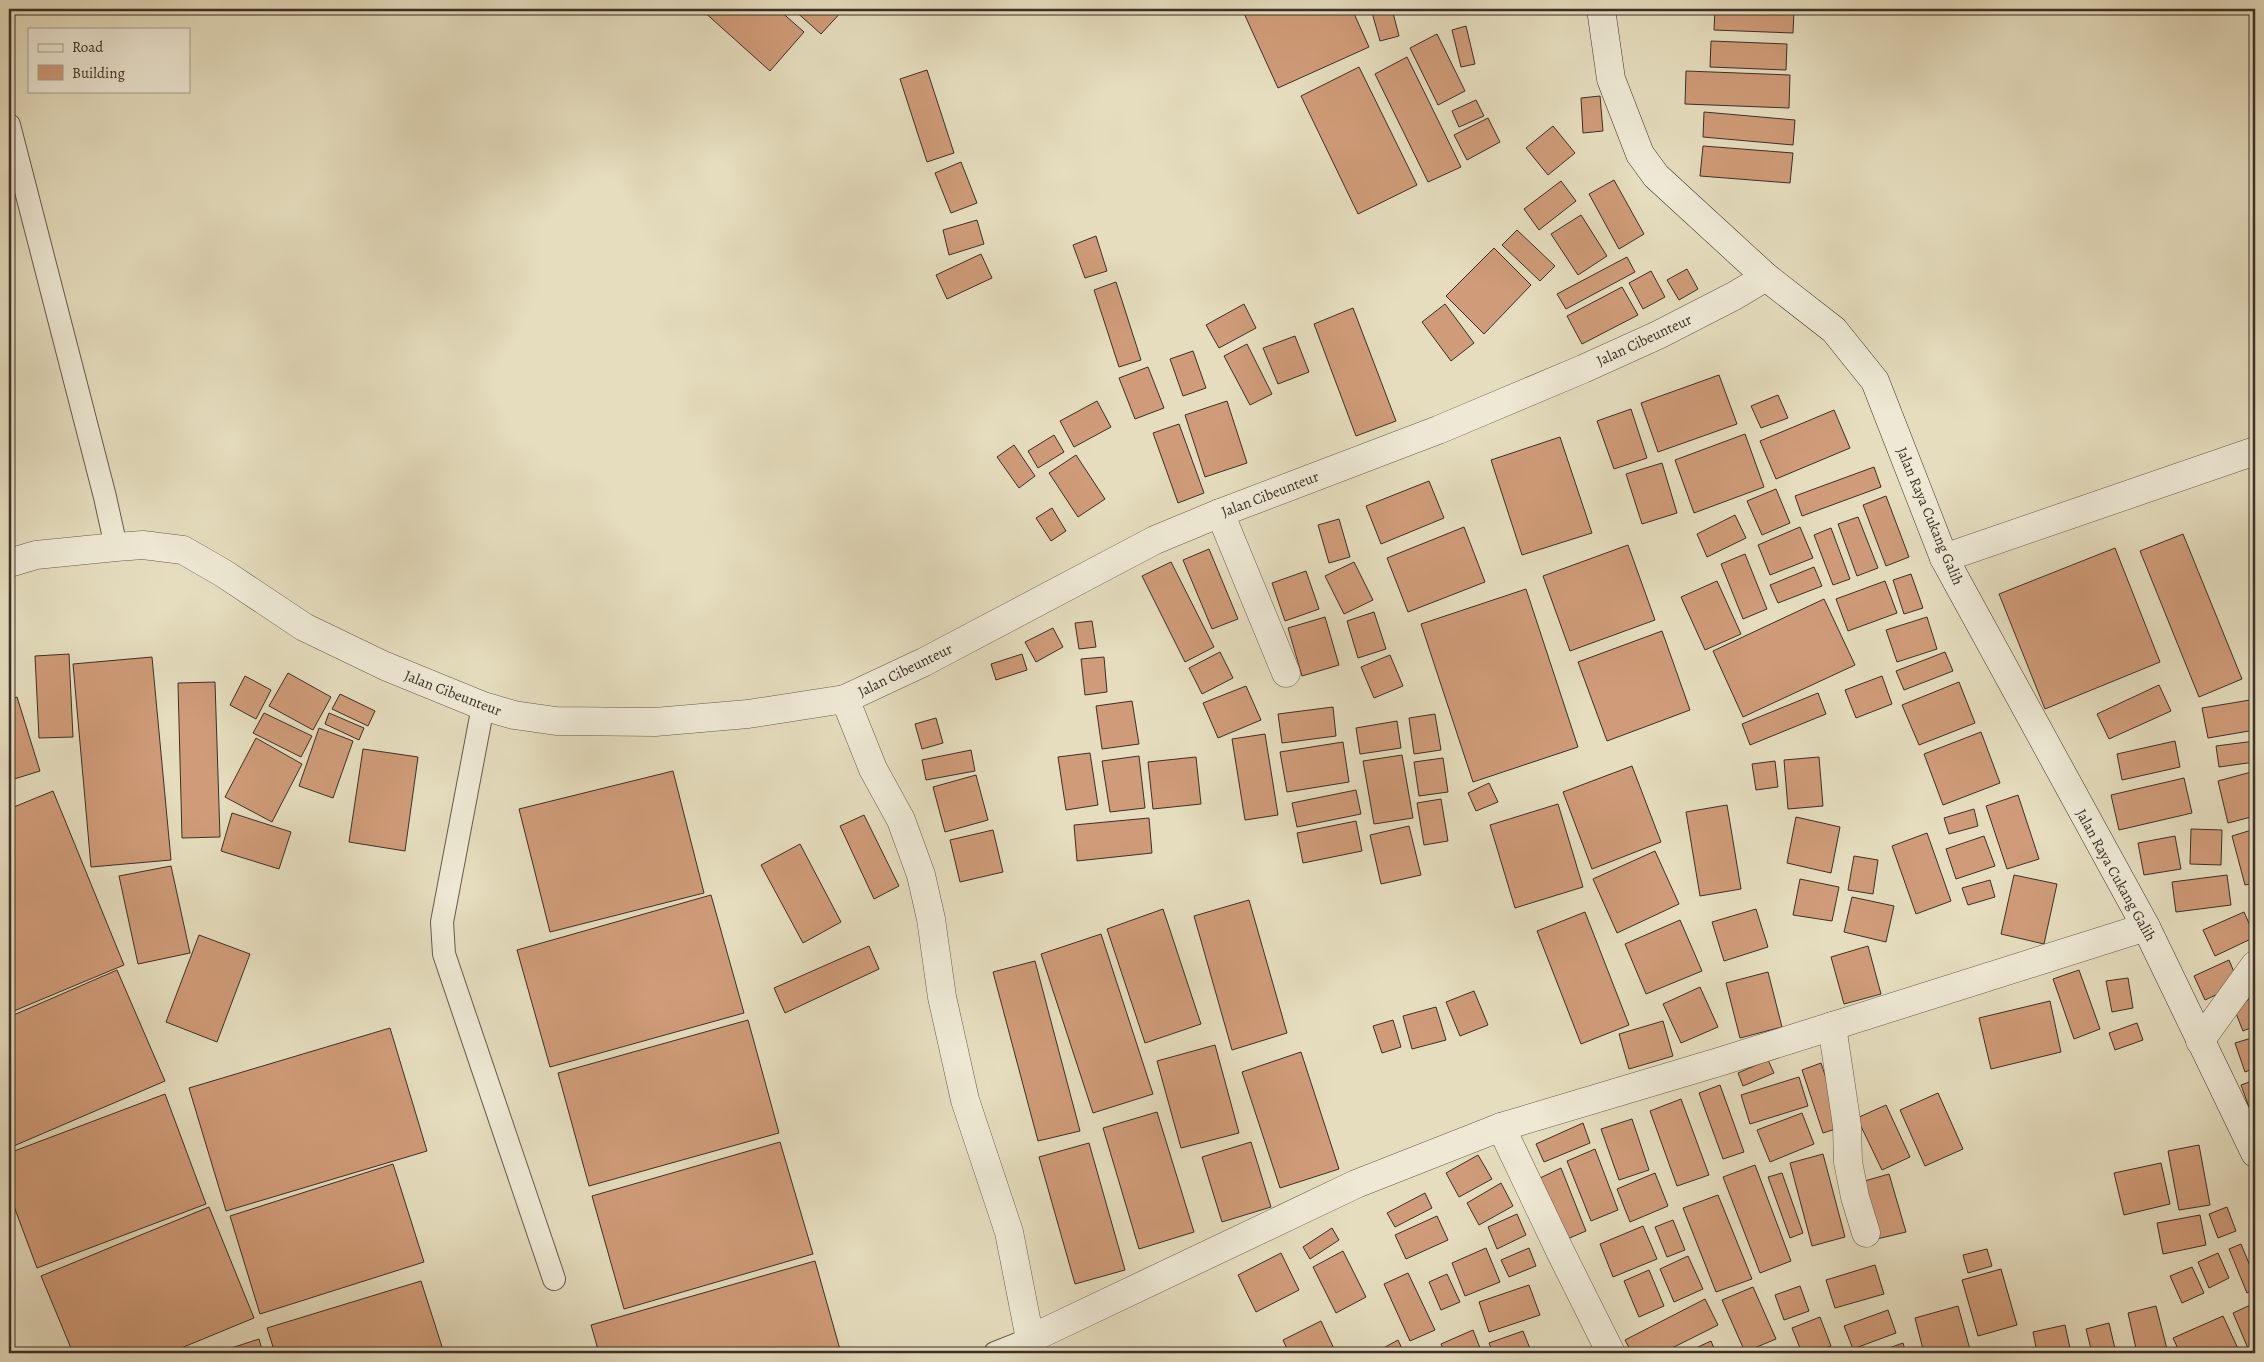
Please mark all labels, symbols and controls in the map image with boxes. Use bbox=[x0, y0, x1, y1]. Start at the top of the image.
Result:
legend bbox=[28, 28, 190, 92]
text: Road bbox=[72, 37, 104, 57]
text: Building bbox=[72, 63, 125, 83]
street label: Jalan Cibeunteur bbox=[1593, 309, 1695, 371]
street label: Jalan Raya Cukang Galih bbox=[1892, 444, 1968, 588]
street label: Jalan Cibeunteur bbox=[1218, 466, 1322, 522]
street label: Jalan Cibeunteur bbox=[854, 638, 956, 702]
street label: Jalan Cibeunteur bbox=[401, 665, 505, 721]
street label: Jalan Raya Cukang Galih bbox=[2071, 805, 2161, 945]

